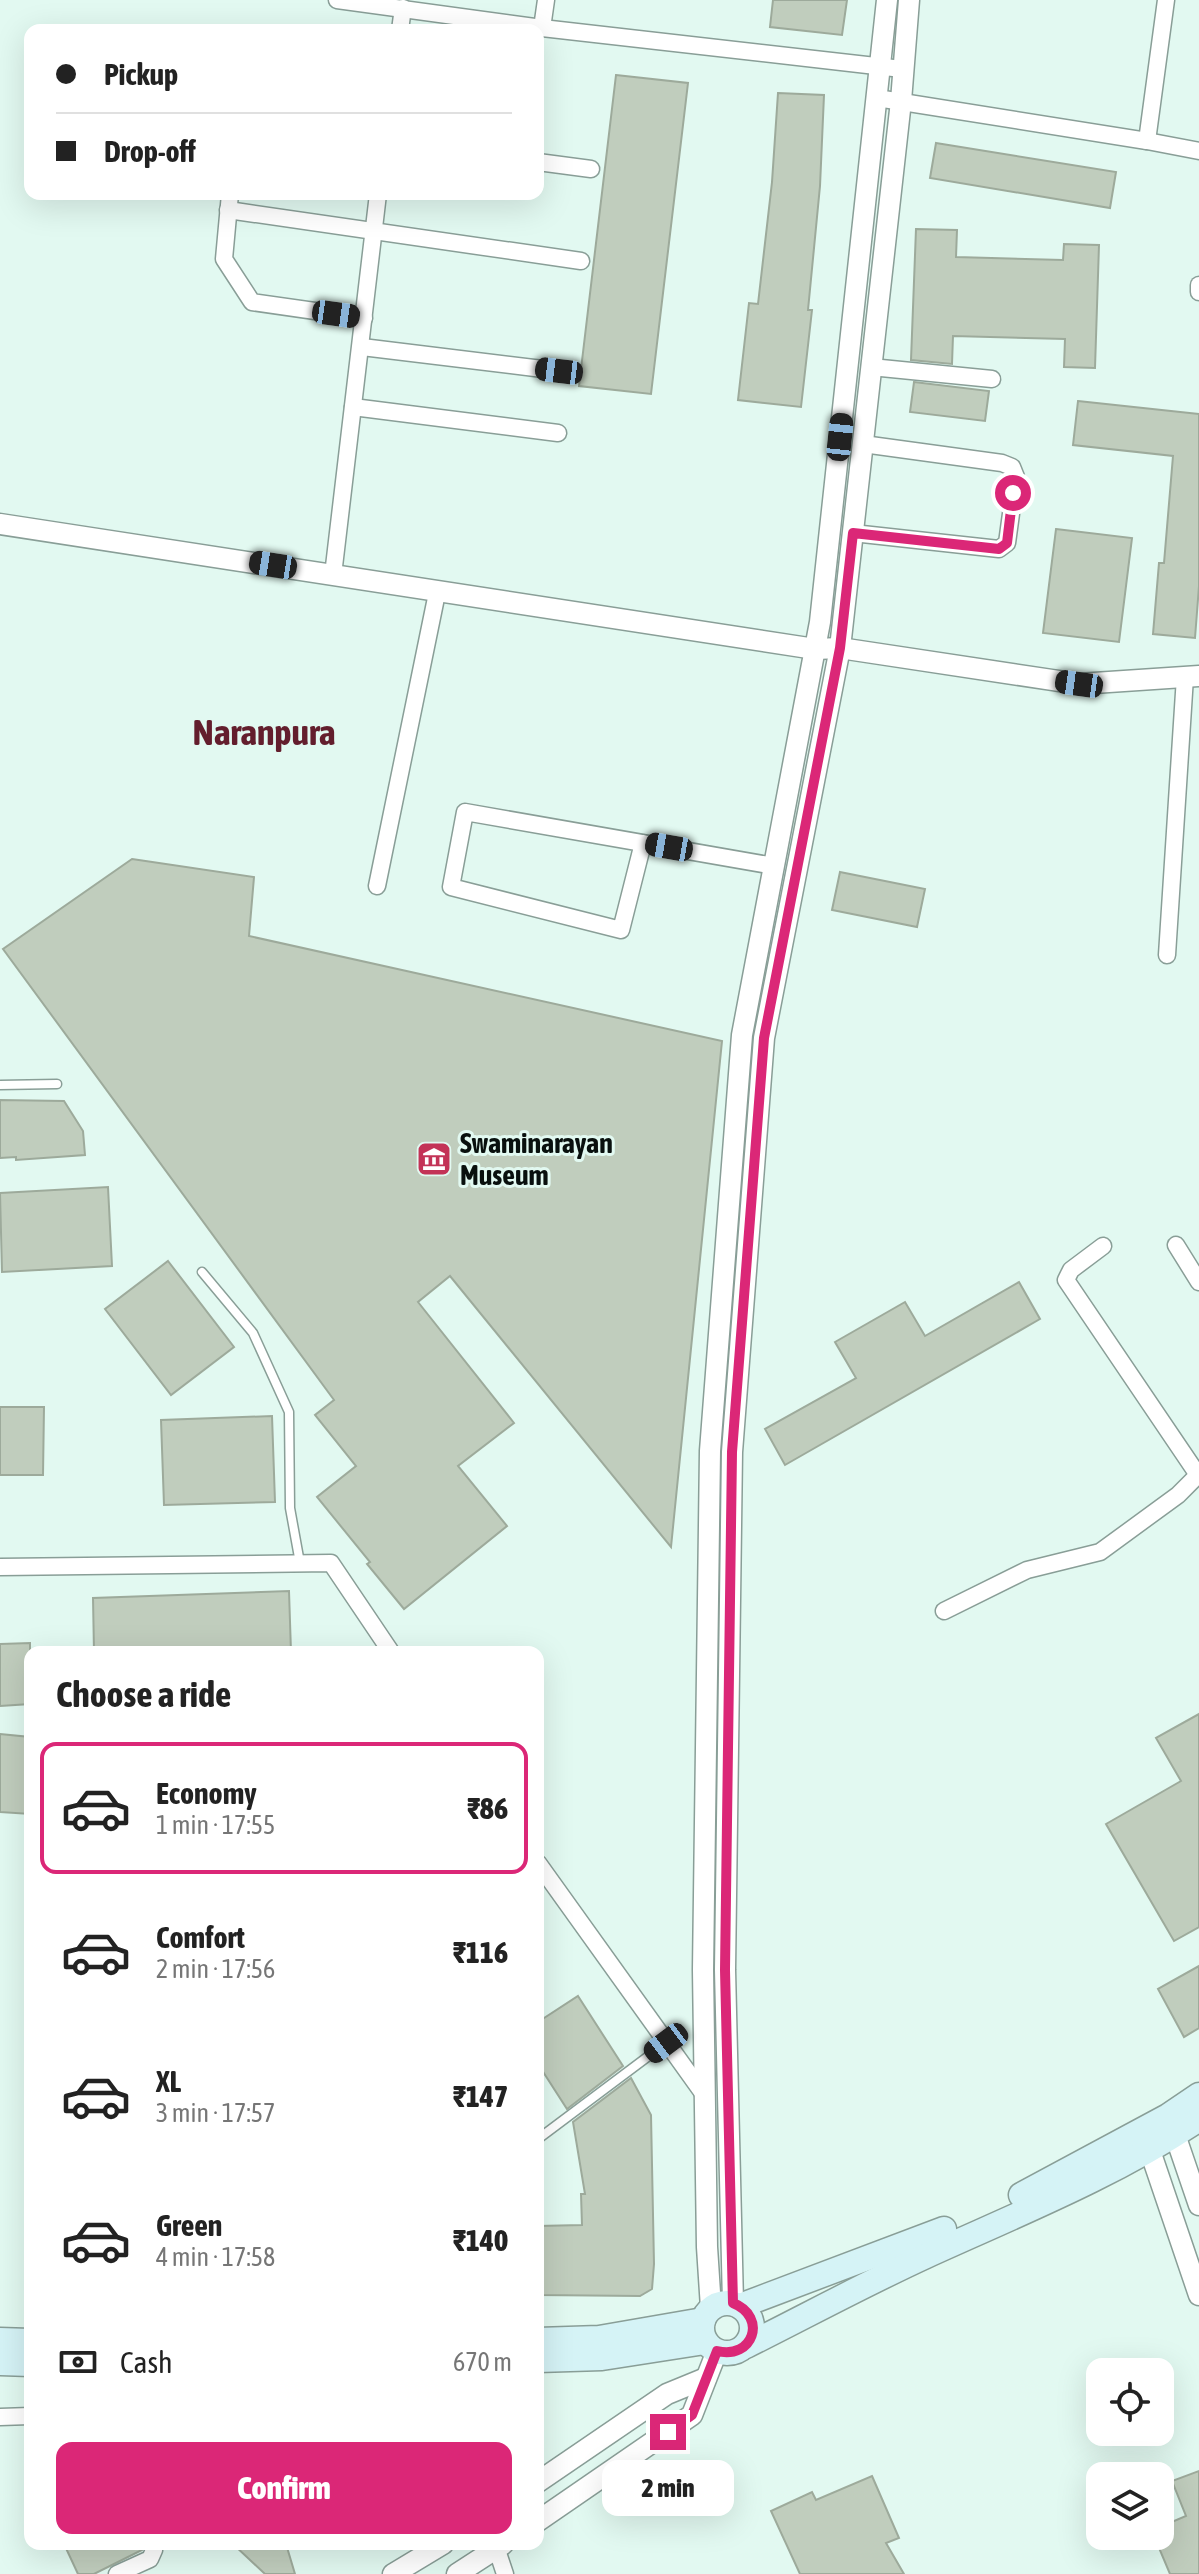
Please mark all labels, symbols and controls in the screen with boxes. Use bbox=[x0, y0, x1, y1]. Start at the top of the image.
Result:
text: Pickup bbox=[104, 57, 178, 91]
text: Drop-off bbox=[104, 134, 196, 168]
car bbox=[311, 299, 361, 329]
car bbox=[534, 356, 584, 386]
car bbox=[826, 412, 854, 462]
route start bbox=[995, 475, 1031, 511]
car bbox=[247, 549, 299, 581]
car bbox=[1054, 669, 1104, 699]
district label: Naranpura bbox=[192, 711, 336, 753]
car bbox=[643, 831, 695, 863]
place label: Swaminarayan Museum bbox=[460, 1127, 613, 1191]
museum icon: Swaminarayan Museum bbox=[415, 1140, 453, 1178]
text: Choose a ride bbox=[56, 1673, 231, 1715]
icon: car bbox=[60, 1772, 132, 1844]
text: Economy bbox=[156, 1776, 257, 1810]
text: ₹86 bbox=[467, 1791, 508, 1825]
text: 1 min · 17:55 bbox=[156, 1810, 275, 1840]
icon: car bbox=[60, 1916, 132, 1988]
text: Comfort bbox=[156, 1920, 245, 1954]
text: ₹116 bbox=[453, 1935, 508, 1969]
text: 2 min · 17:56 bbox=[156, 1954, 275, 1984]
car bbox=[640, 2019, 692, 2067]
icon: car bbox=[60, 2060, 132, 2132]
text: XL bbox=[156, 2064, 181, 2098]
text: ₹147 bbox=[453, 2079, 508, 2113]
text: 3 min · 17:57 bbox=[156, 2098, 275, 2128]
icon: car bbox=[60, 2204, 132, 2276]
text: Green bbox=[156, 2208, 222, 2242]
text: ₹140 bbox=[453, 2223, 508, 2257]
text: 4 min · 17:58 bbox=[156, 2242, 275, 2272]
icon: cash bbox=[56, 2340, 100, 2384]
text: Cash bbox=[120, 2345, 173, 2379]
text: 670 m bbox=[453, 2347, 512, 2377]
map controls bbox=[1086, 2358, 1174, 2550]
button: locate bbox=[1086, 2358, 1174, 2446]
route end bbox=[650, 2414, 686, 2450]
button: Confirm bbox=[56, 2442, 512, 2534]
callout: 2 min bbox=[602, 2460, 734, 2516]
button: layers bbox=[1086, 2462, 1174, 2550]
text: 2 min bbox=[641, 2473, 695, 2503]

